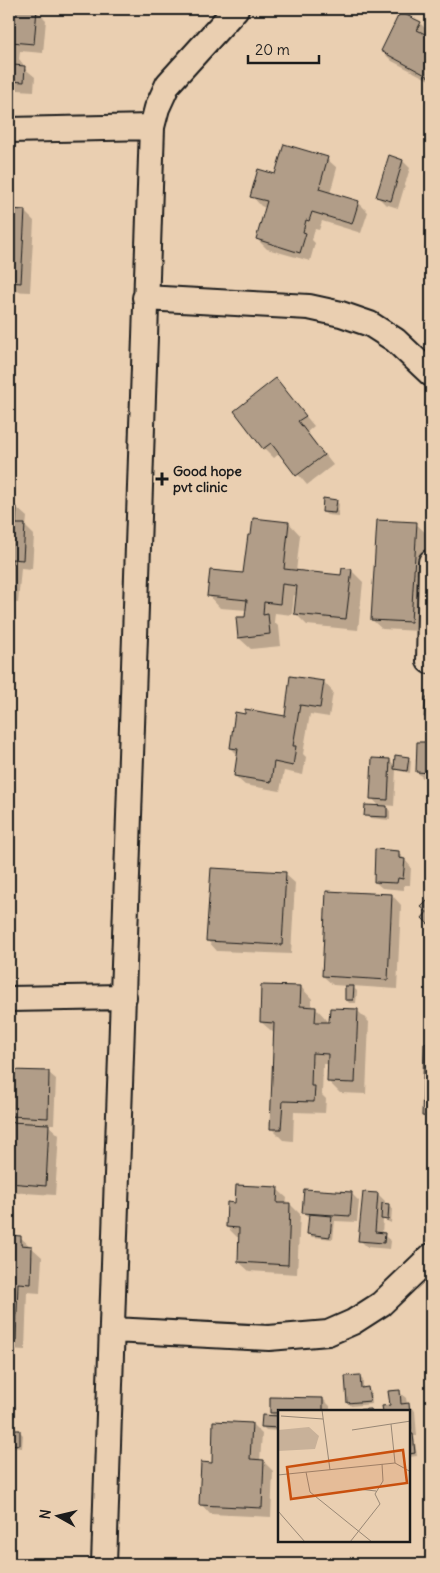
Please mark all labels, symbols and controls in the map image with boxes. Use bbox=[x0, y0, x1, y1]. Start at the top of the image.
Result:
scale bar bbox=[248, 32, 319, 64]
text: 20 m bbox=[255, 40, 290, 59]
place label: Good hope pvt clinic bbox=[173, 462, 242, 496]
marker: Good hope pvt clinic bbox=[155, 472, 169, 486]
inset map bbox=[278, 1410, 410, 1543]
north arrow bbox=[32, 1490, 82, 1540]
text: N bbox=[36, 1508, 55, 1520]

